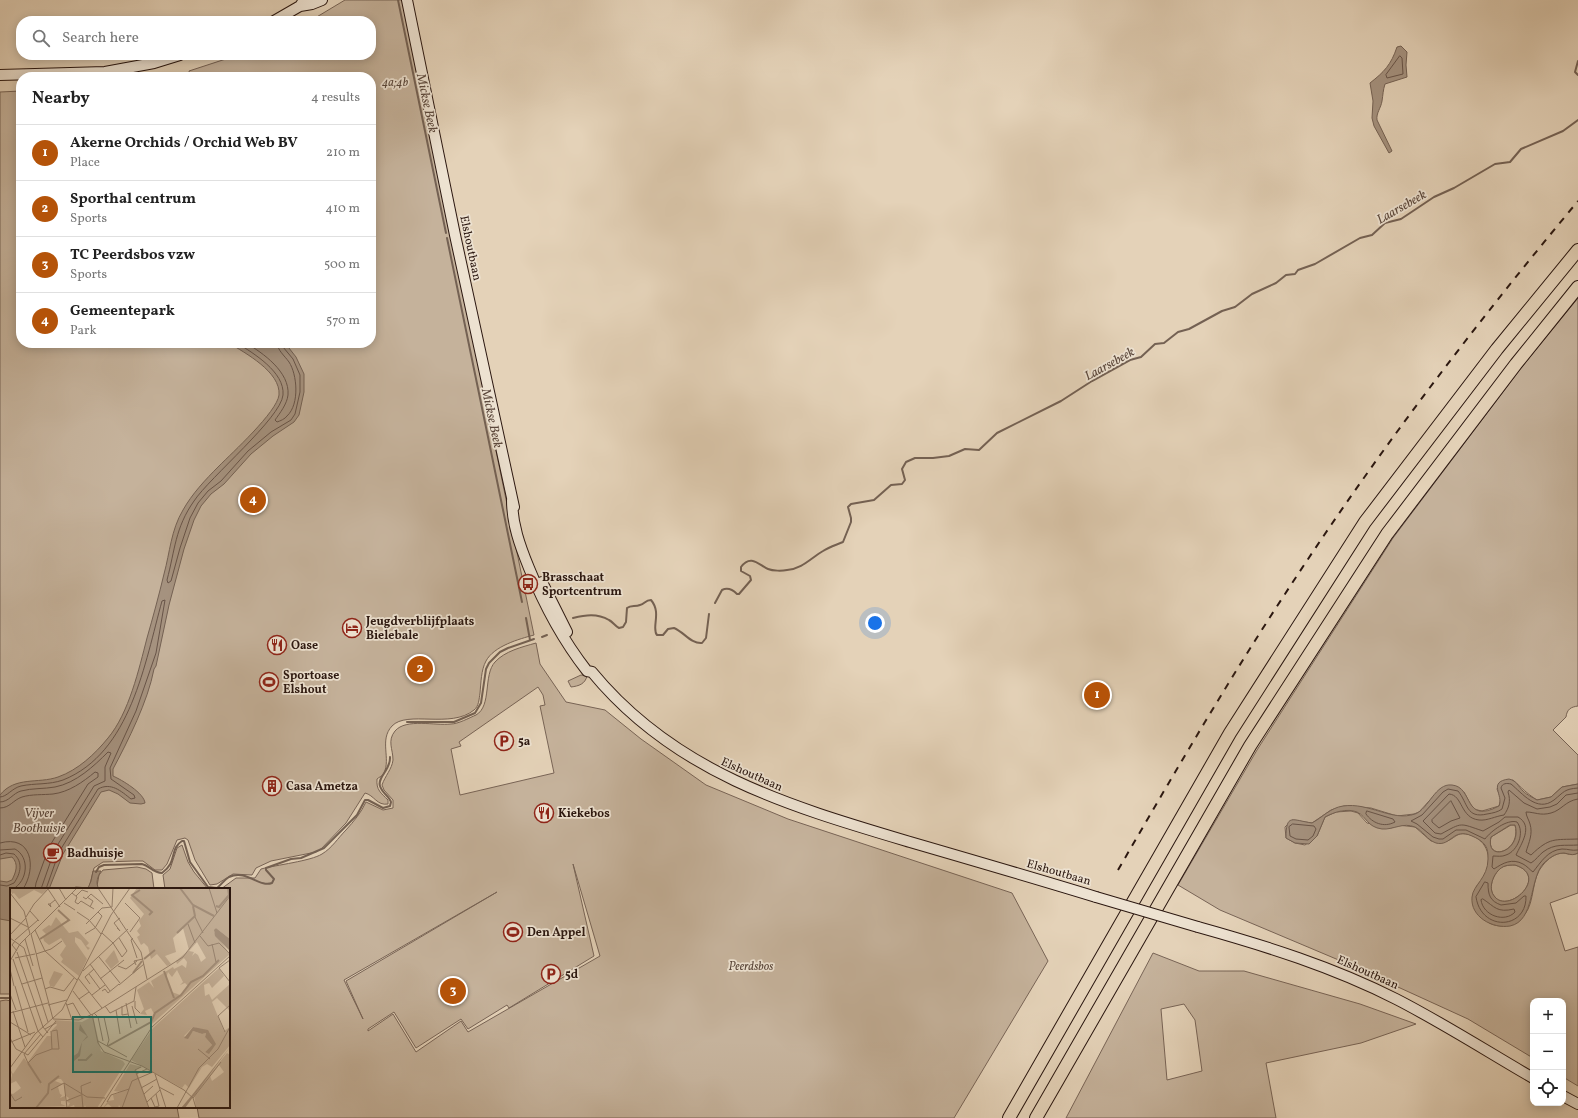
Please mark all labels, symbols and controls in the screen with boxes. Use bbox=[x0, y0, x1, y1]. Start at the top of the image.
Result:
search box bbox=[16, 16, 376, 60]
icon: search bbox=[30, 27, 52, 49]
text: Search here bbox=[62, 28, 139, 49]
water label: Mickse Beek bbox=[411, 71, 441, 135]
park label: 4a;4b bbox=[382, 75, 409, 91]
text: Nearby bbox=[32, 87, 90, 110]
text: 4 results bbox=[311, 89, 360, 107]
text: Akerne Orchids / Orchid Web BV bbox=[70, 133, 298, 154]
text: 1 bbox=[42, 144, 48, 162]
text: 210 m bbox=[326, 144, 360, 162]
text: Place bbox=[70, 154, 100, 172]
water label: Laarsebeek bbox=[1374, 186, 1430, 229]
text: Sporthal centrum bbox=[70, 189, 196, 210]
text: 2 bbox=[42, 200, 48, 218]
text: 410 m bbox=[325, 200, 360, 218]
text: Sports bbox=[70, 210, 107, 228]
street label: Elshoutbaan bbox=[455, 214, 485, 282]
text: TC Peerdsbos vzw bbox=[70, 245, 195, 266]
text: 3 bbox=[42, 256, 48, 274]
text: 500 m bbox=[324, 256, 360, 274]
text: Sports bbox=[70, 266, 107, 284]
text: Gemeentepark bbox=[70, 301, 175, 322]
text: 4 bbox=[41, 312, 49, 330]
text: 570 m bbox=[326, 312, 360, 330]
text: Park bbox=[70, 322, 97, 340]
water label: Laarsebeek bbox=[1082, 344, 1138, 386]
water label: Mickse Beek bbox=[476, 386, 506, 450]
pin: 4 bbox=[240, 485, 266, 515]
place label: Brasschaat Sportcentrum bbox=[542, 570, 622, 600]
bus stop icon: Brasschaat Sportcentrum bbox=[517, 573, 539, 595]
your location bbox=[865, 613, 885, 633]
place label: Jeugdverblijfplaats Bielebale bbox=[365, 614, 475, 644]
hotel icon: Jeugdverblijfplaats Bielebale bbox=[341, 617, 363, 639]
restaurant icon: Oase bbox=[266, 634, 288, 656]
place label: Oase bbox=[291, 638, 318, 654]
pin: 2 bbox=[407, 654, 433, 684]
place label: Sportoase Elshout bbox=[283, 668, 339, 698]
sports icon: Sportoase Elshout bbox=[258, 671, 280, 693]
pin: 1 bbox=[1084, 680, 1110, 710]
parking icon: 5a bbox=[493, 730, 515, 752]
place label: 5a bbox=[518, 734, 531, 750]
street label: Elshoutbaan bbox=[718, 754, 785, 796]
building icon: Casa Ametza bbox=[261, 775, 283, 797]
place label: Casa Ametza bbox=[286, 779, 358, 795]
restaurant icon: Kiekebos bbox=[533, 802, 555, 824]
water label: Vijver Boothuisje bbox=[13, 805, 66, 838]
place label: Kiekebos bbox=[558, 806, 610, 822]
cafe icon: Badhuisje bbox=[42, 842, 64, 864]
place label: Badhuisje bbox=[67, 846, 124, 862]
street label: Elshoutbaan bbox=[1025, 856, 1093, 890]
inset map bbox=[10, 888, 230, 1108]
sports icon: Den Appel bbox=[502, 921, 524, 943]
place label: Den Appel bbox=[527, 925, 586, 941]
street label: Elshoutbaan bbox=[1334, 952, 1401, 994]
park label: Peerdsbos bbox=[728, 959, 774, 975]
parking icon: 5d bbox=[540, 963, 562, 985]
place label: 5d bbox=[565, 967, 579, 983]
pin: 3 bbox=[440, 976, 466, 1006]
map controls bbox=[1530, 998, 1566, 1106]
button: + bbox=[1530, 998, 1566, 1034]
button: − bbox=[1530, 1034, 1566, 1070]
button: locate bbox=[1530, 1070, 1566, 1106]

